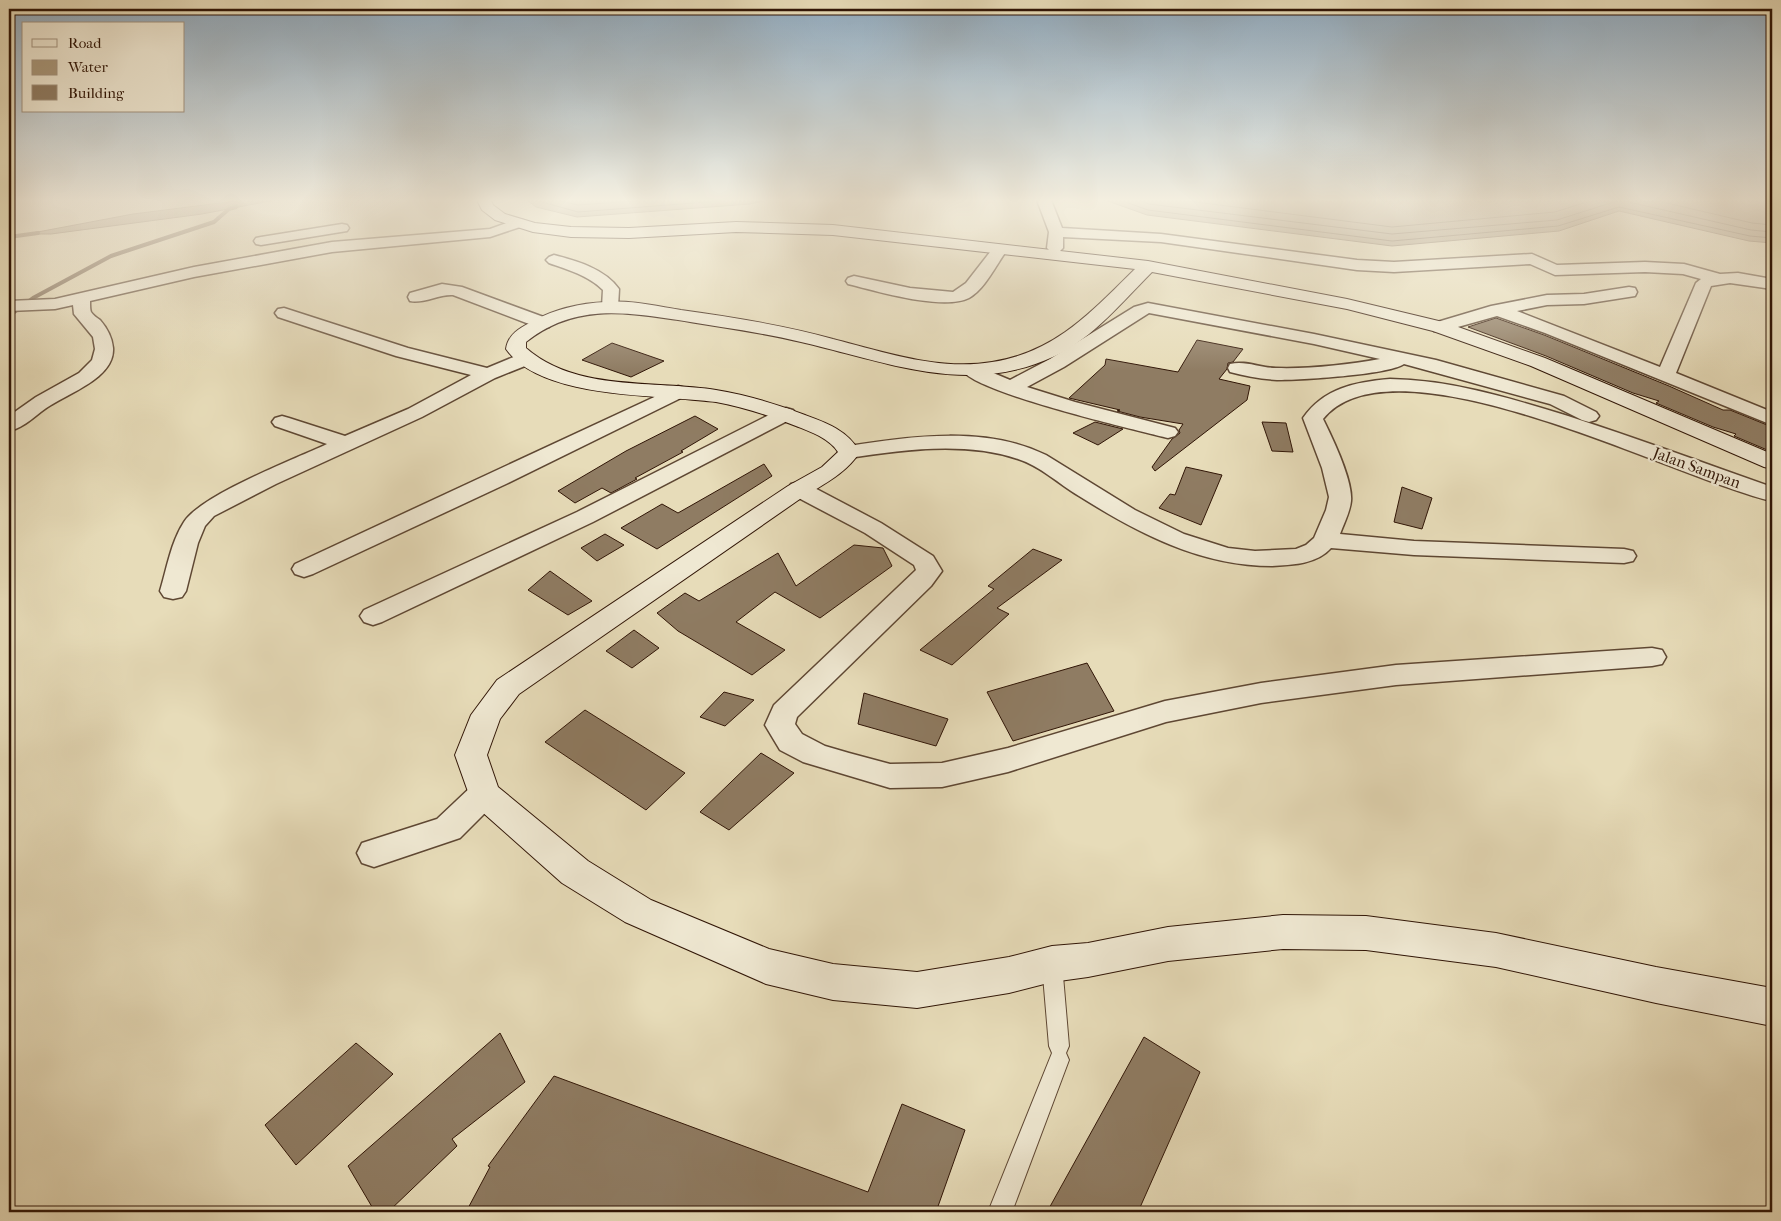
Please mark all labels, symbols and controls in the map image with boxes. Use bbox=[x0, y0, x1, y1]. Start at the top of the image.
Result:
legend bbox=[22, 22, 185, 112]
text: Road bbox=[68, 34, 102, 52]
text: Water bbox=[67, 58, 108, 76]
text: Building bbox=[68, 84, 125, 102]
street label: Jalan Sampan bbox=[1648, 442, 1744, 492]

